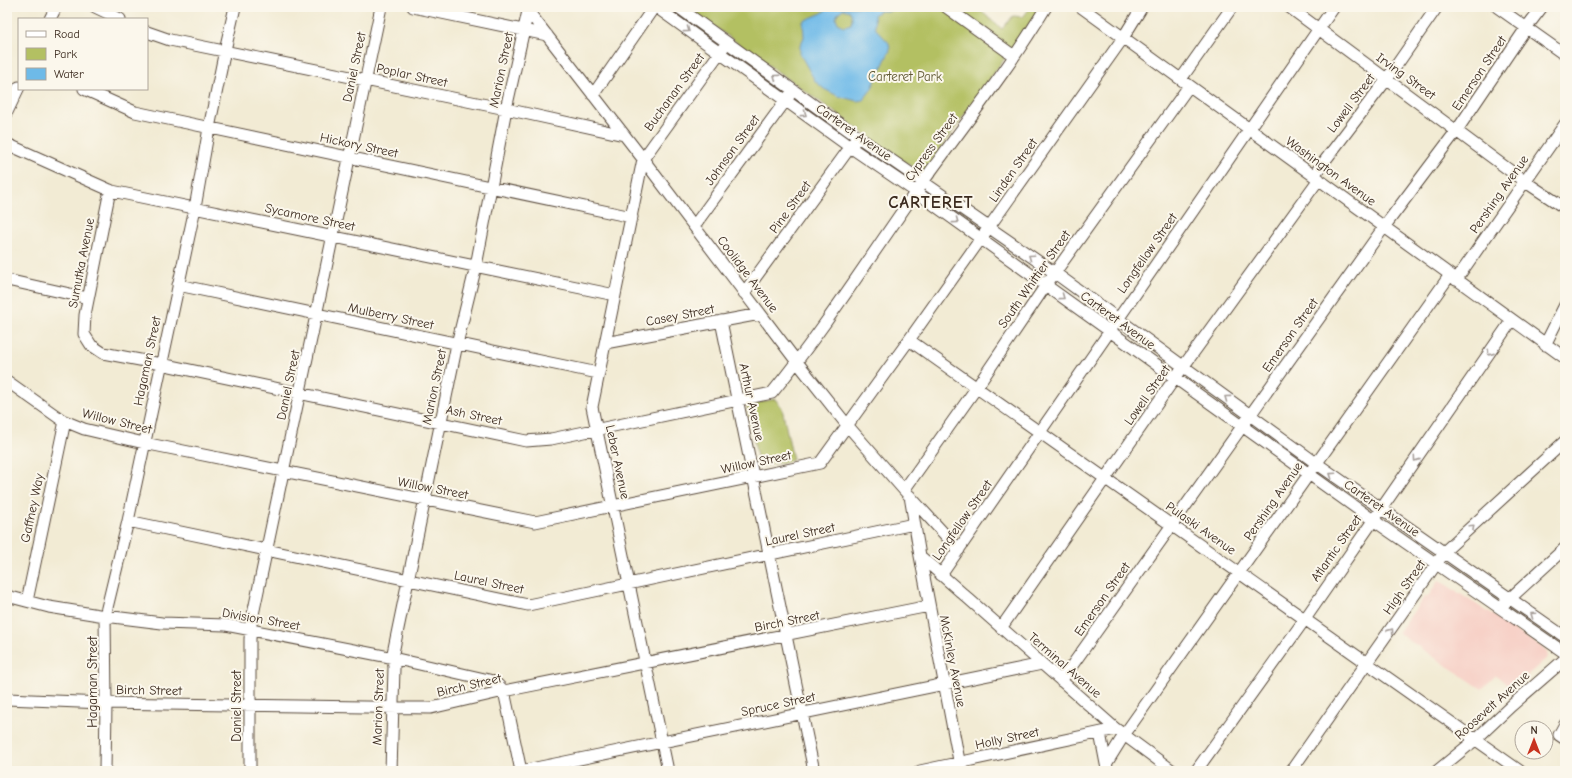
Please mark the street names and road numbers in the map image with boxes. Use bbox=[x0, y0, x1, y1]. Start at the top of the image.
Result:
street label: Daniel Street bbox=[339, 29, 369, 103]
street label: Marion Street bbox=[486, 30, 517, 109]
street label: Emerson Street bbox=[1449, 32, 1510, 113]
street label: Buchanan Street bbox=[641, 49, 708, 134]
street label: Irving Street bbox=[1373, 49, 1440, 103]
street label: Poplar Street bbox=[375, 60, 450, 90]
street label: Lowell Street bbox=[1324, 70, 1379, 135]
street label: Carteret Avenue bbox=[813, 100, 895, 164]
street label: Cypress Street bbox=[901, 109, 961, 184]
street label: Johnson Street bbox=[701, 111, 763, 188]
street label: Hickory Street bbox=[319, 129, 401, 161]
street label: Washington Avenue bbox=[1283, 133, 1379, 209]
street label: Linden Street bbox=[986, 134, 1041, 205]
street label: Pershing Avenue bbox=[1467, 152, 1532, 236]
street label: Pine Street bbox=[766, 177, 815, 236]
street label: Sycamore Street bbox=[264, 200, 358, 234]
street label: Longfellow Street bbox=[1114, 209, 1181, 296]
street label: Sumutka Avenue bbox=[65, 216, 97, 309]
street label: South Whittier Street bbox=[995, 226, 1074, 331]
street label: Coolidge Avenue bbox=[714, 233, 782, 316]
street label: Carteret Avenue bbox=[1078, 288, 1159, 352]
street label: Emerson Street bbox=[1259, 294, 1322, 375]
street label: Mulberry Street bbox=[347, 300, 436, 333]
street label: Casey Street bbox=[645, 301, 717, 329]
street label: Hagaman Street bbox=[130, 314, 164, 407]
street label: Daniel Street bbox=[273, 347, 303, 421]
street label: Marion Street bbox=[419, 347, 450, 426]
street label: Lowell Street bbox=[1121, 361, 1174, 428]
street label: Arthur Avenue bbox=[736, 362, 768, 443]
street label: Ash Street bbox=[445, 402, 505, 429]
street label: Willow Street bbox=[81, 405, 155, 437]
street label: Leber Avenue bbox=[603, 424, 633, 501]
street label: Willow Street bbox=[720, 447, 794, 477]
street label: Pershing Avenue bbox=[1241, 459, 1306, 543]
street label: Gaffney Way bbox=[17, 472, 47, 544]
street label: Willow Street bbox=[397, 474, 471, 502]
street label: Longfellow Street bbox=[929, 476, 996, 563]
street label: Carteret Avenue bbox=[1341, 476, 1423, 540]
street label: Pulaski Avenue bbox=[1163, 498, 1239, 558]
street label: Atlantic Street bbox=[1308, 511, 1365, 584]
street label: Laurel Street bbox=[764, 519, 837, 549]
street label: High Street bbox=[1380, 556, 1429, 617]
street label: Emerson Street bbox=[1071, 558, 1134, 639]
street label: Laurel Street bbox=[453, 567, 526, 597]
street label: Division Street bbox=[221, 605, 302, 633]
street label: Birch Street bbox=[753, 607, 822, 635]
street label: McKinley Avenue bbox=[937, 614, 969, 709]
street label: Terminal Avenue bbox=[1025, 629, 1105, 701]
street label: Hagaman Street bbox=[85, 635, 100, 728]
street label: Marion Street bbox=[369, 667, 387, 746]
street label: Roosevelt Avenue bbox=[1452, 667, 1533, 742]
street label: Daniel Street bbox=[229, 669, 244, 742]
street label: Birch Street bbox=[435, 670, 504, 700]
street label: Birch Street bbox=[116, 682, 183, 698]
street label: Spruce Street bbox=[739, 689, 818, 719]
street label: Holly Street bbox=[974, 724, 1041, 752]

